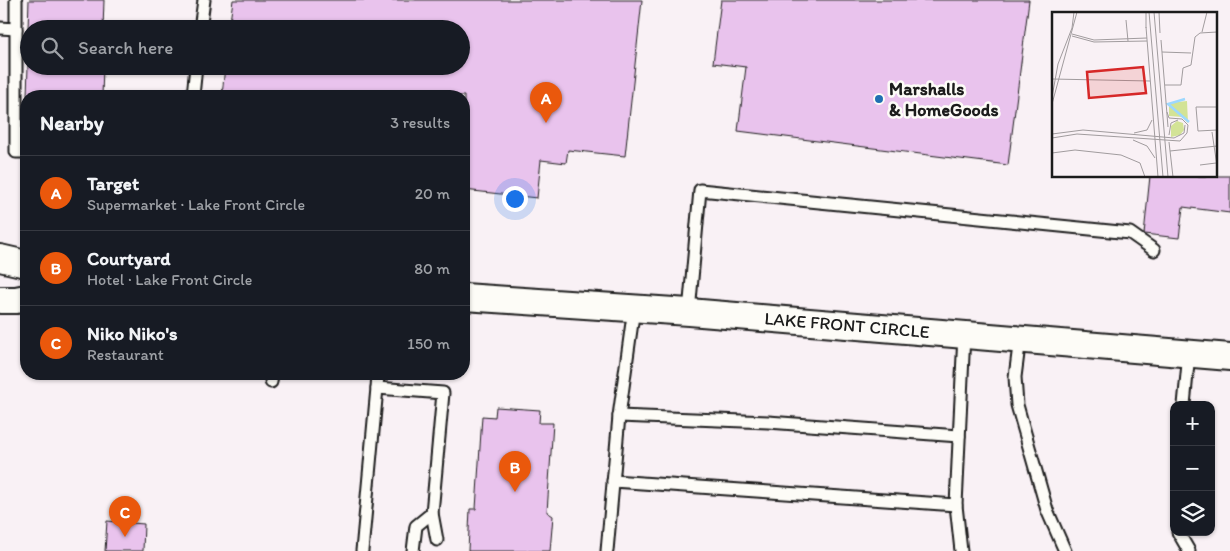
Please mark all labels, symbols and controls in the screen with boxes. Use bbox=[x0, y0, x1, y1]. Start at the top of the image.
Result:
inset map bbox=[1052, 12, 1218, 178]
search box bbox=[20, 20, 470, 75]
icon: search bbox=[38, 34, 66, 62]
text: Search here bbox=[78, 36, 173, 59]
place label: Marshalls & HomeGoods bbox=[889, 78, 999, 121]
pin: A bbox=[530, 82, 562, 123]
marker: Marshalls & HomeGoods bbox=[873, 93, 885, 105]
text: Nearby bbox=[40, 110, 104, 135]
text: 3 results bbox=[390, 113, 450, 132]
text: Target bbox=[87, 172, 139, 195]
text: A bbox=[51, 184, 61, 203]
text: 20 m bbox=[415, 184, 450, 203]
your location bbox=[502, 186, 528, 212]
text: Supermarket · Lake Front Circle bbox=[87, 195, 305, 214]
text: Courtyard bbox=[87, 247, 171, 270]
text: B bbox=[51, 259, 61, 278]
text: 80 m bbox=[414, 259, 450, 278]
text: Hotel · Lake Front Circle bbox=[87, 270, 252, 289]
street label: LAKE FRONT CIRCLE bbox=[764, 307, 930, 343]
text: Niko Niko's bbox=[87, 322, 178, 345]
text: C bbox=[51, 334, 61, 353]
text: 150 m bbox=[407, 334, 450, 353]
text: Restaurant bbox=[87, 345, 164, 364]
map controls bbox=[1170, 401, 1215, 536]
button: + bbox=[1170, 401, 1215, 446]
button: − bbox=[1170, 446, 1215, 491]
pin: B bbox=[499, 451, 531, 492]
button: layers bbox=[1170, 491, 1215, 536]
pin: C bbox=[109, 496, 141, 537]

